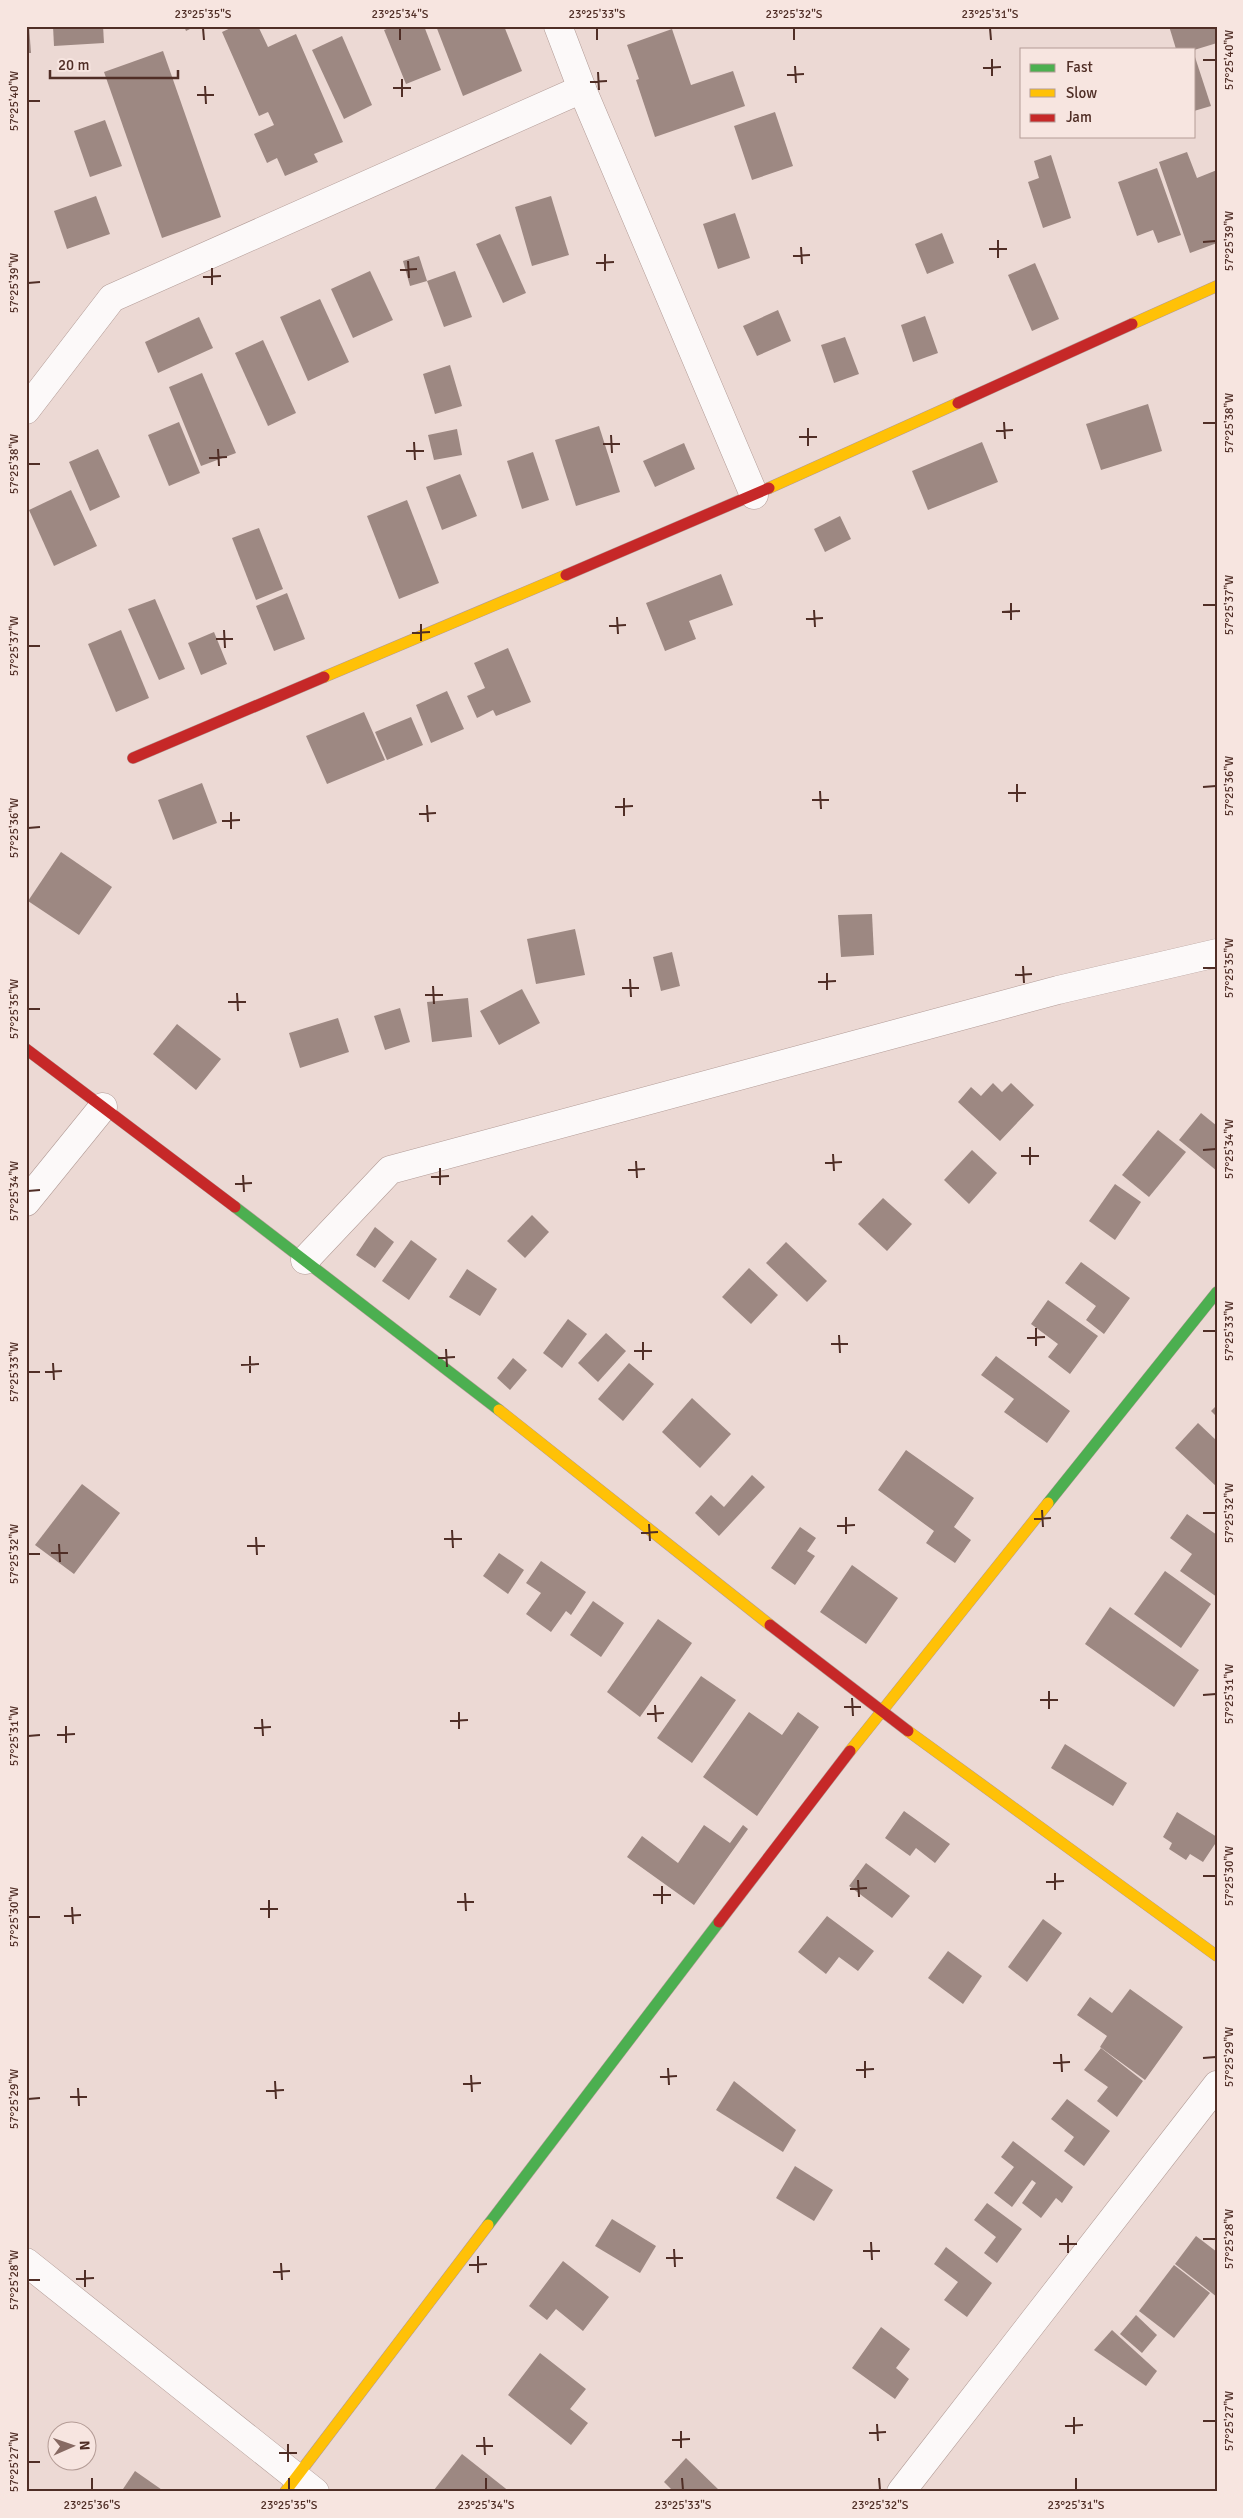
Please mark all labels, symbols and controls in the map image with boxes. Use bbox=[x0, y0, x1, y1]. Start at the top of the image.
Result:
text: 23°25'35"S bbox=[174, 7, 232, 22]
text: 23°25'34"S bbox=[371, 7, 429, 22]
text: 23°25'33"S bbox=[568, 7, 626, 22]
text: 23°25'32"S bbox=[765, 7, 823, 22]
text: 23°25'31"S bbox=[961, 7, 1019, 22]
text: 57°25'40"W bbox=[1222, 30, 1237, 90]
scale bar bbox=[50, 48, 178, 80]
legend bbox=[1020, 48, 1196, 138]
text: 20 m bbox=[58, 56, 89, 74]
text: Fast bbox=[1066, 58, 1093, 76]
text: 57°25'40"W bbox=[7, 71, 22, 131]
text: Slow bbox=[1066, 84, 1097, 102]
text: Jam bbox=[1066, 108, 1092, 126]
text: 57°25'39"W bbox=[1222, 211, 1237, 271]
text: 57°25'39"W bbox=[7, 253, 22, 313]
text: 57°25'38"W bbox=[1222, 393, 1237, 453]
text: 57°25'38"W bbox=[7, 434, 22, 494]
text: 57°25'37"W bbox=[1222, 575, 1237, 635]
text: 57°25'37"W bbox=[7, 616, 22, 676]
text: 57°25'36"W bbox=[1222, 756, 1237, 816]
text: 57°25'36"W bbox=[7, 798, 22, 858]
text: 57°25'35"W bbox=[1222, 938, 1237, 998]
text: 57°25'35"W bbox=[7, 979, 22, 1039]
text: 57°25'34"W bbox=[1222, 1119, 1237, 1179]
text: 57°25'34"W bbox=[7, 1161, 22, 1221]
text: 57°25'33"W bbox=[1222, 1301, 1237, 1361]
text: 57°25'33"W bbox=[7, 1342, 22, 1402]
text: 57°25'32"W bbox=[1222, 1483, 1237, 1543]
text: 57°25'32"W bbox=[7, 1524, 22, 1584]
text: 57°25'31"W bbox=[1222, 1664, 1237, 1724]
text: 57°25'31"W bbox=[7, 1706, 22, 1766]
text: 57°25'30"W bbox=[1222, 1846, 1237, 1906]
text: 57°25'30"W bbox=[7, 1887, 22, 1947]
text: 57°25'29"W bbox=[1222, 2027, 1237, 2087]
text: 57°25'29"W bbox=[7, 2069, 22, 2129]
text: 57°25'28"W bbox=[1222, 2209, 1237, 2269]
text: 57°25'28"W bbox=[7, 2250, 22, 2310]
text: 57°25'27"W bbox=[1222, 2391, 1237, 2451]
north arrow bbox=[48, 2420, 98, 2470]
text: 57°25'27"W bbox=[7, 2432, 22, 2492]
text: N bbox=[76, 2440, 93, 2451]
text: 23°25'36"S bbox=[63, 2498, 121, 2513]
text: 23°25'35"S bbox=[260, 2498, 318, 2513]
text: 23°25'34"S bbox=[457, 2498, 515, 2513]
text: 23°25'33"S bbox=[654, 2498, 712, 2513]
text: 23°25'32"S bbox=[851, 2498, 909, 2513]
text: 23°25'31"S bbox=[1047, 2498, 1105, 2513]

